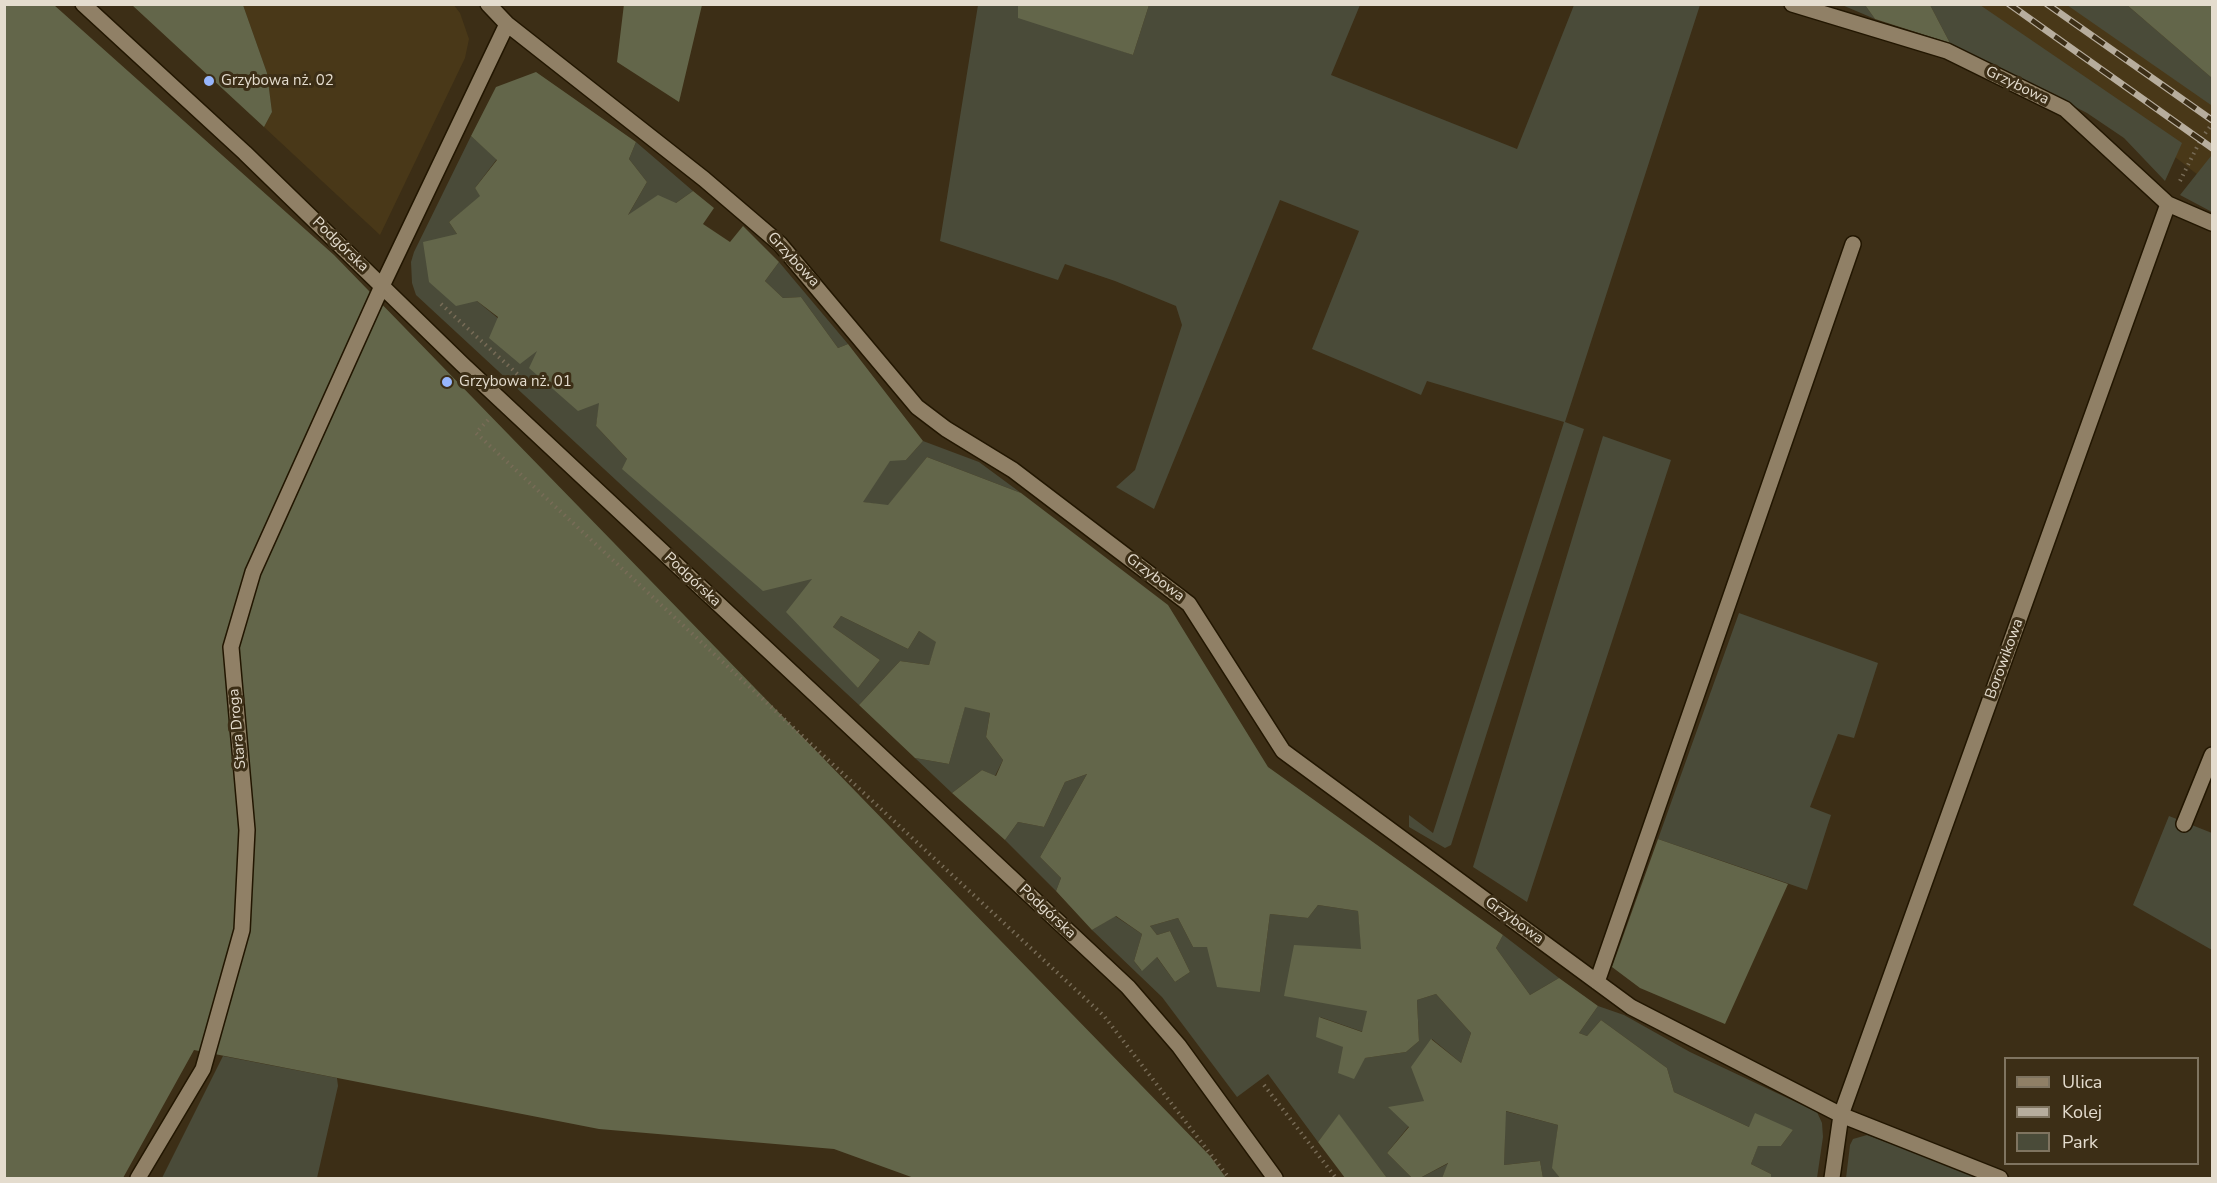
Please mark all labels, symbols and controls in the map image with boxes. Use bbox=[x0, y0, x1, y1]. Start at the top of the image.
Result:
street label: Grzybowa bbox=[1982, 63, 2052, 109]
place label: Grzybowa nż. 02 bbox=[221, 72, 334, 90]
marker: Grzybowa nż. 02 bbox=[202, 74, 216, 88]
street label: Podgórska bbox=[308, 214, 372, 276]
street label: Grzybowa bbox=[763, 229, 823, 291]
place label: Grzybowa nż. 01 bbox=[459, 373, 572, 391]
marker: Grzybowa nż. 01 bbox=[440, 375, 454, 389]
street label: Podgórska bbox=[660, 549, 724, 611]
street label: Grzybowa bbox=[1122, 550, 1188, 606]
street label: Borowikowa bbox=[1982, 616, 2028, 702]
street label: Stara Droga bbox=[226, 688, 250, 770]
street label: Podgórska bbox=[1015, 881, 1079, 943]
street label: Grzybowa bbox=[1481, 894, 1547, 948]
legend bbox=[2004, 1057, 2199, 1165]
text: Ulica bbox=[2062, 1070, 2102, 1094]
text: Kolej bbox=[2062, 1100, 2102, 1124]
text: Park bbox=[2062, 1130, 2098, 1154]

